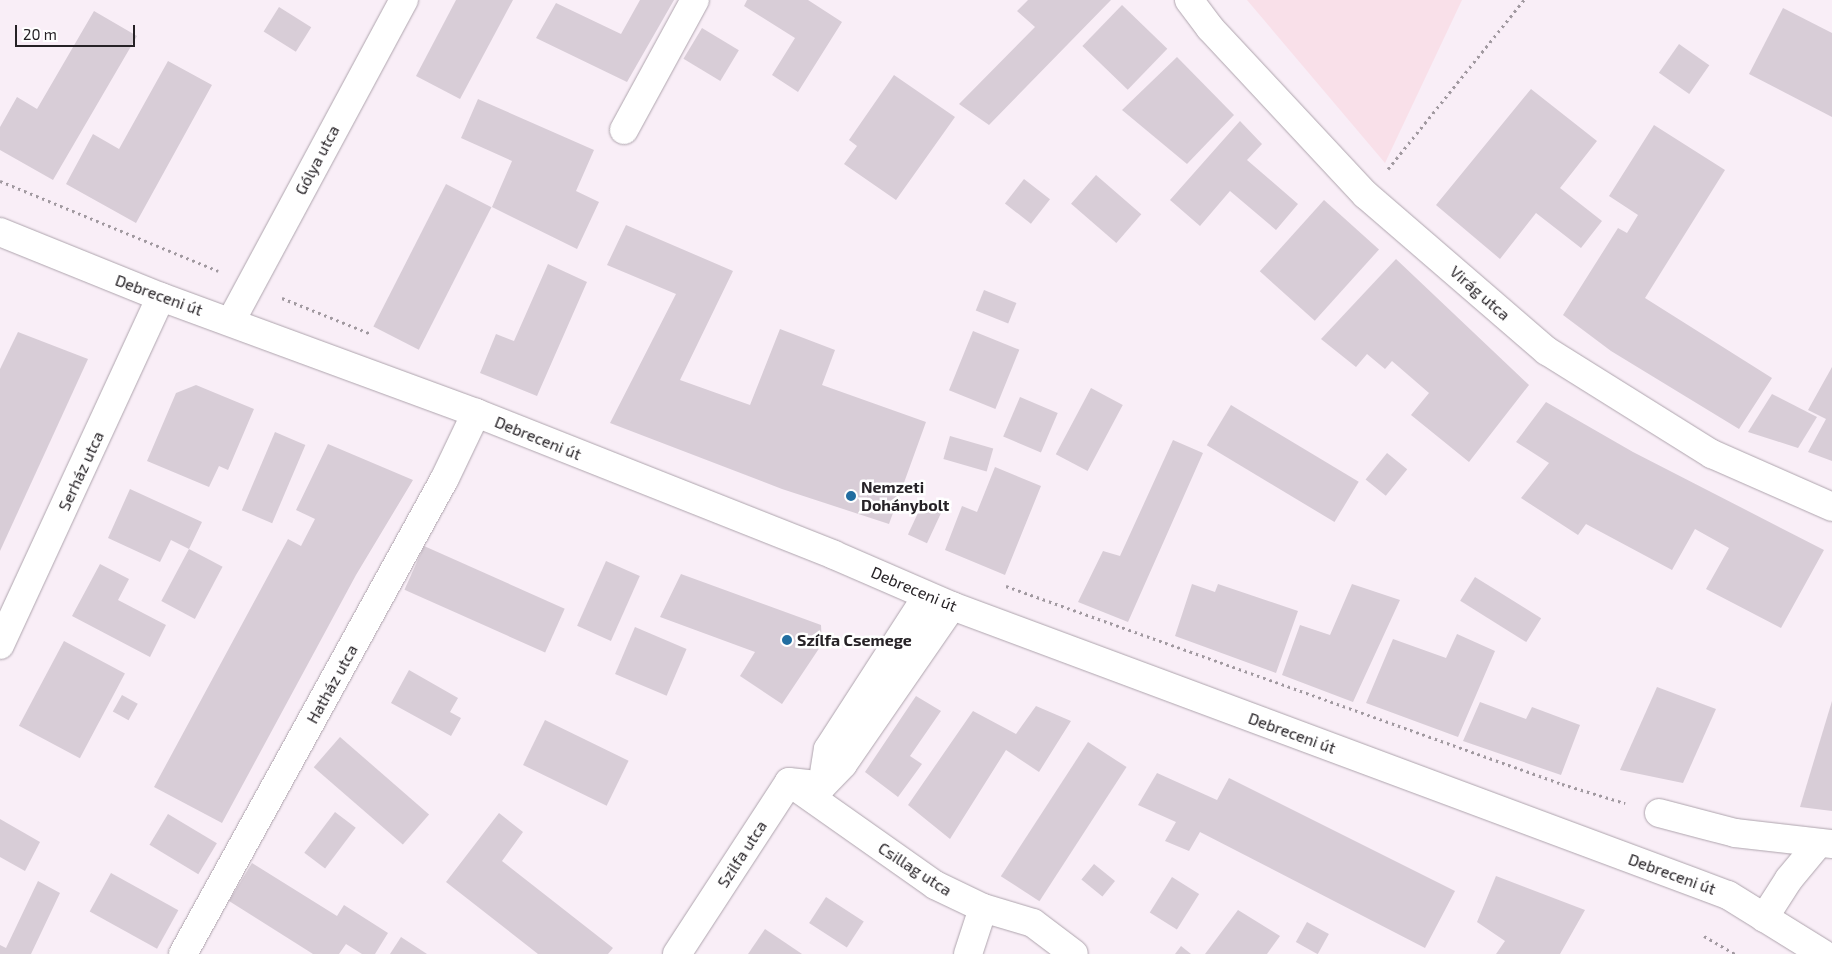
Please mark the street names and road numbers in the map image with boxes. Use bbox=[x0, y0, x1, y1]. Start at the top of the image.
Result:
street label: Gólya utca bbox=[291, 122, 343, 198]
street label: Virág utca bbox=[1446, 262, 1514, 324]
street label: Debreceni út bbox=[113, 270, 205, 320]
street label: Debreceni út bbox=[492, 412, 584, 464]
street label: Serház utca bbox=[54, 428, 108, 514]
street label: Debreceni út bbox=[868, 562, 960, 616]
street label: Hatház utca bbox=[302, 641, 362, 727]
street label: Debreceni út bbox=[1246, 708, 1338, 758]
street label: Szilfa utca bbox=[713, 817, 771, 891]
street label: Csillag utca bbox=[875, 838, 955, 900]
street label: Debreceni út bbox=[1626, 849, 1718, 899]

